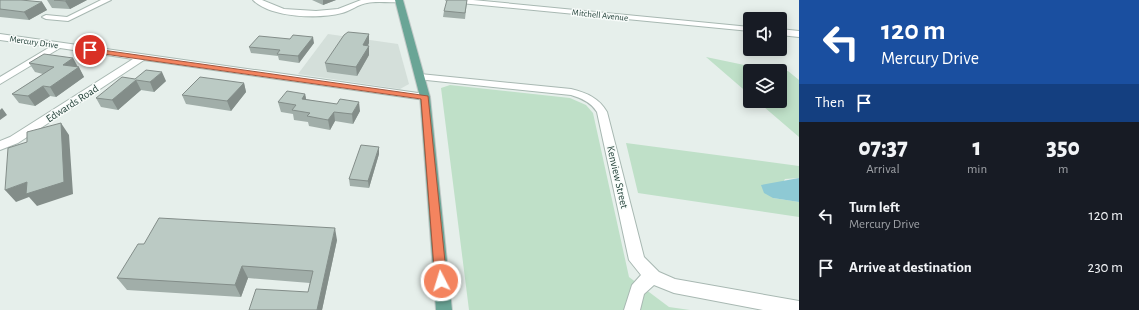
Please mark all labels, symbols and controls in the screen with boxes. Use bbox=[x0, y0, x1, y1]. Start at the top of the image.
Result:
street label: Mitchell Avenue bbox=[571, 8, 629, 23]
map controls bbox=[743, 12, 787, 108]
button: sound bbox=[743, 12, 787, 56]
icon: left bbox=[815, 16, 867, 68]
text: 120 m bbox=[881, 17, 946, 45]
pin bbox=[73, 33, 107, 67]
street label: Mercury Drive bbox=[9, 35, 59, 50]
icon: arrive bbox=[79, 39, 101, 61]
text: Mercury Drive bbox=[881, 50, 979, 68]
button: layers bbox=[743, 64, 787, 108]
street label: Edwards Road bbox=[44, 82, 101, 124]
icon: arrive bbox=[853, 92, 875, 114]
text: Then bbox=[815, 95, 845, 110]
text: 07:37 bbox=[858, 136, 908, 160]
text: 1 bbox=[973, 136, 981, 160]
text: 350 bbox=[1046, 136, 1080, 160]
street label: Kenview Street bbox=[605, 145, 630, 210]
text: Arrival bbox=[866, 163, 900, 176]
text: min bbox=[967, 163, 987, 176]
text: m bbox=[1058, 163, 1068, 176]
text: Turn left bbox=[849, 200, 900, 215]
icon: left bbox=[815, 205, 837, 227]
text: 120 m bbox=[1089, 208, 1123, 223]
text: Mercury Drive bbox=[849, 218, 920, 231]
icon: arrive bbox=[815, 257, 837, 279]
position arrow bbox=[420, 260, 462, 302]
text: Arrive at destination bbox=[849, 260, 972, 275]
text: 230 m bbox=[1088, 260, 1123, 275]

